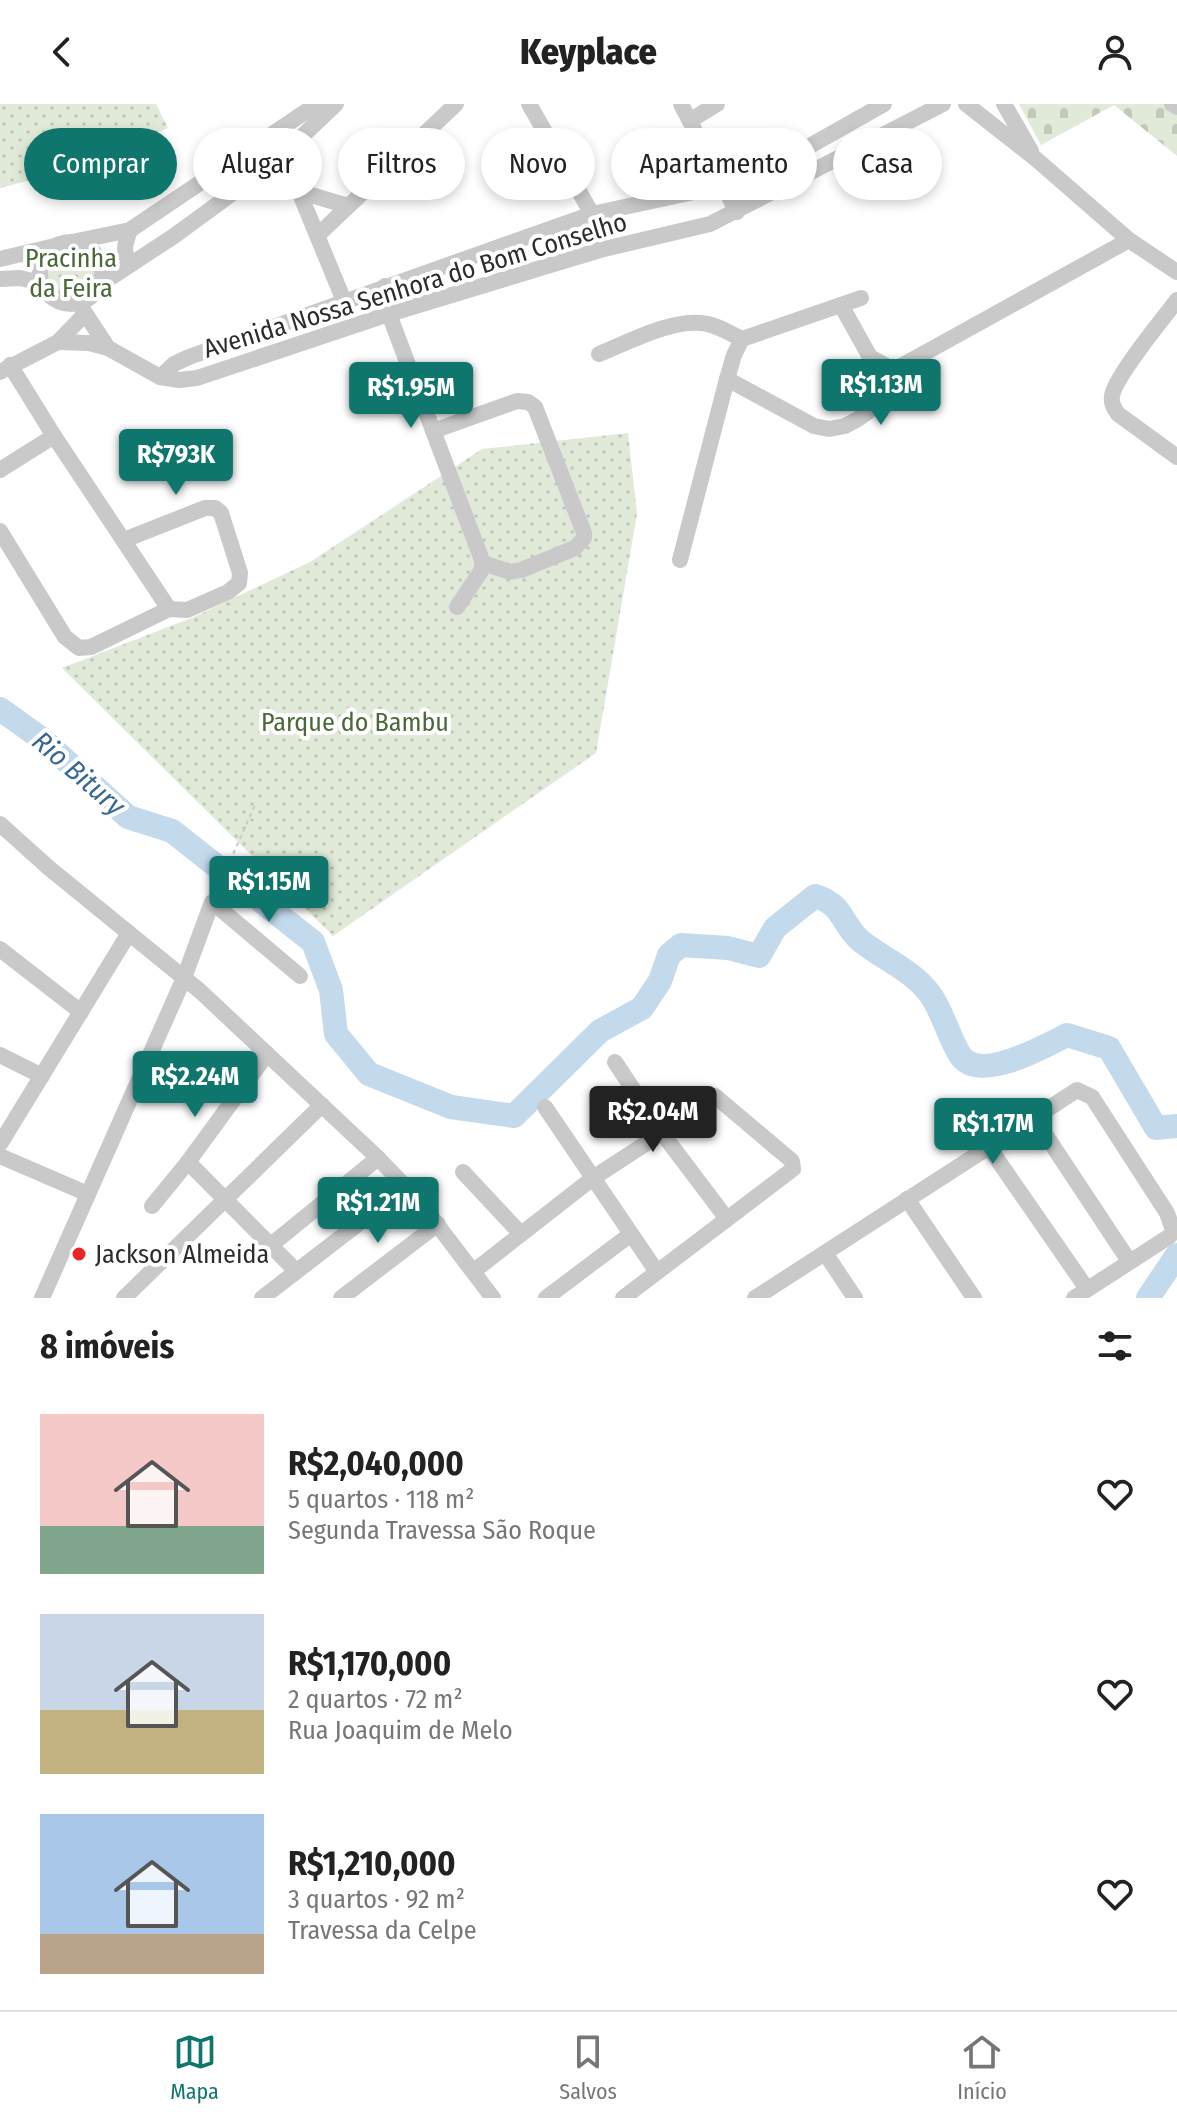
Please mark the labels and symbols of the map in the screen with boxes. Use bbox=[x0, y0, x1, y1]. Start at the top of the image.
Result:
street label: Avenida Nossa Senhora do Bom Conselho bbox=[200, 206, 631, 365]
park label: Pracinha da Feira bbox=[25, 243, 117, 304]
pin: R$1.13M bbox=[807, 359, 955, 427]
pin: R$1.95M bbox=[337, 362, 485, 430]
pin: R$793K bbox=[111, 429, 241, 497]
park label: Parque do Bambu bbox=[261, 707, 449, 738]
water label: Rio Bitury bbox=[26, 724, 133, 823]
pin: R$1.15M bbox=[195, 856, 343, 924]
pin: R$2.24M bbox=[121, 1051, 269, 1119]
pin: R$2.04M bbox=[579, 1086, 727, 1154]
pin: R$1.17M bbox=[919, 1098, 1067, 1166]
pin: R$1.21M bbox=[304, 1177, 452, 1245]
place label: Jackson Almeida bbox=[95, 1239, 269, 1270]
marker: Jackson Almeida bbox=[70, 1245, 88, 1263]

